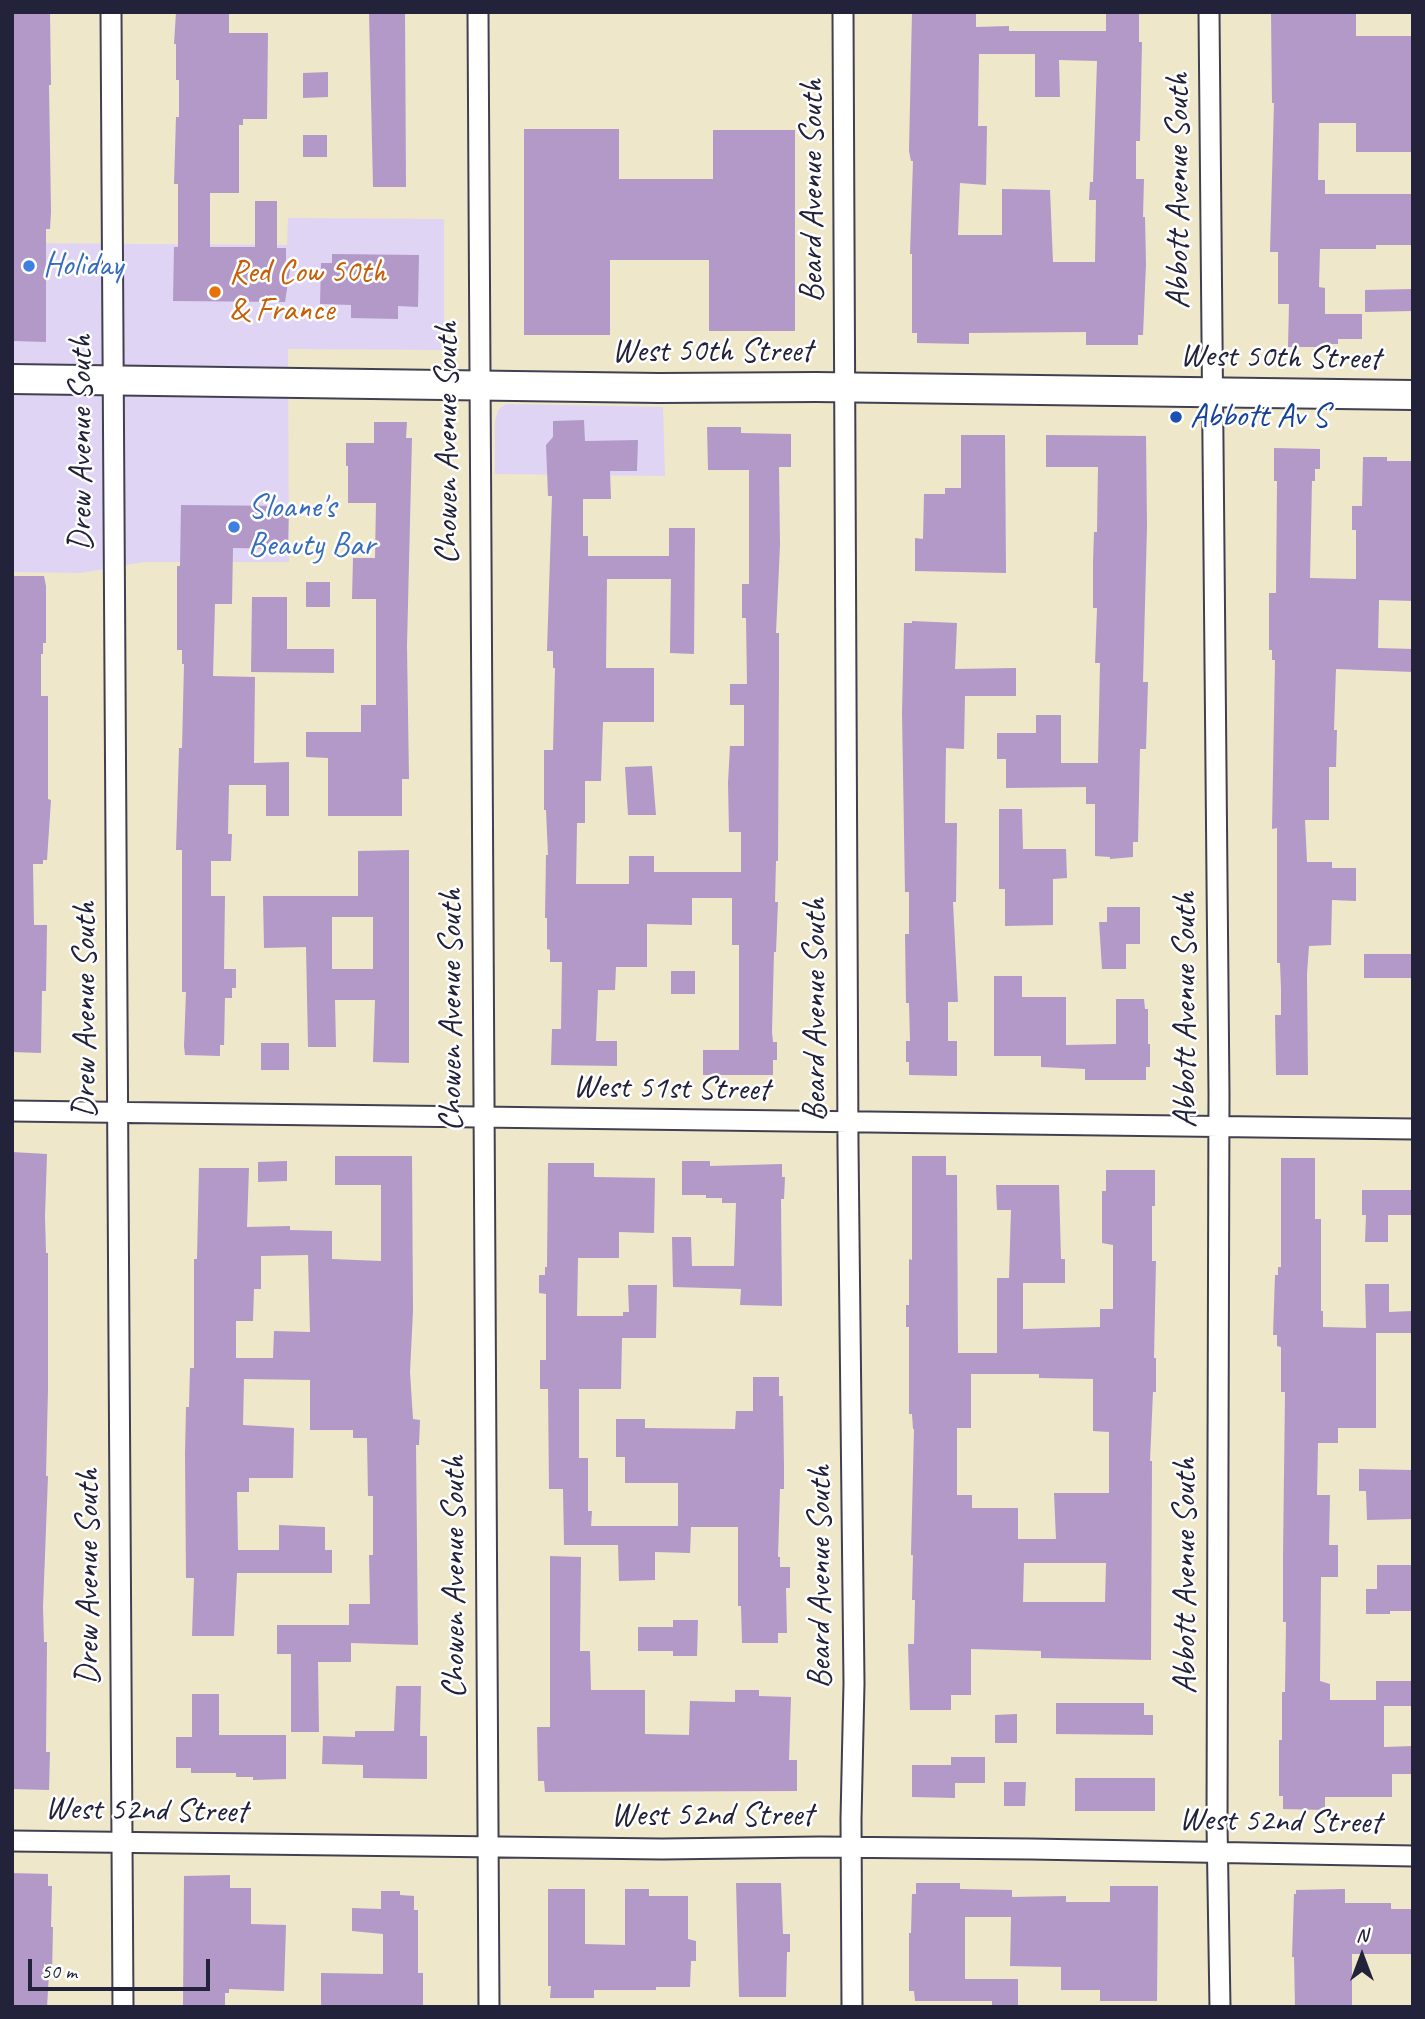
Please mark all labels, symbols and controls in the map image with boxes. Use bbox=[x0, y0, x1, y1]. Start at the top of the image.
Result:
street label: Abbott Avenue South bbox=[1159, 73, 1199, 309]
street label: Beard Avenue South bbox=[793, 79, 833, 303]
place label: Holiday bbox=[43, 246, 123, 286]
place label: Red Cow 50th & France bbox=[229, 253, 386, 331]
marker: Holiday bbox=[21, 258, 37, 274]
marker: Red Cow 50th & France bbox=[207, 284, 223, 300]
street label: Chowen Avenue South bbox=[428, 322, 468, 564]
street label: West 50th Street bbox=[612, 332, 812, 372]
street label: Drew Avenue South bbox=[62, 335, 102, 551]
street label: West 50th Street bbox=[1179, 336, 1381, 380]
place label: Abbott Av S bbox=[1190, 397, 1328, 437]
marker: Abbott Av S bbox=[1168, 409, 1184, 425]
place label: Sloane's Beauty Bar bbox=[248, 488, 375, 566]
marker: Sloane's Beauty Bar bbox=[226, 519, 242, 535]
street label: Chowen Avenue South bbox=[432, 889, 472, 1131]
street label: Abbott Avenue South bbox=[1166, 892, 1206, 1128]
street label: Beard Avenue South bbox=[796, 898, 836, 1122]
street label: Drew Avenue South bbox=[66, 902, 106, 1118]
street label: West 51st Street bbox=[572, 1067, 770, 1111]
street label: Chowen Avenue South bbox=[435, 1456, 475, 1698]
street label: Abbott Avenue South bbox=[1166, 1458, 1206, 1694]
street label: Beard Avenue South bbox=[801, 1465, 841, 1689]
street label: Drew Avenue South bbox=[69, 1469, 109, 1685]
street label: West 52nd Street bbox=[44, 1789, 248, 1833]
street label: West 52nd Street bbox=[611, 1796, 813, 1836]
street label: West 52nd Street bbox=[1178, 1800, 1382, 1844]
north arrow bbox=[1327, 1921, 1397, 1991]
text: N bbox=[1356, 1923, 1368, 1947]
scale bar bbox=[32, 1946, 214, 1990]
text: 50 m bbox=[41, 1958, 77, 1984]

